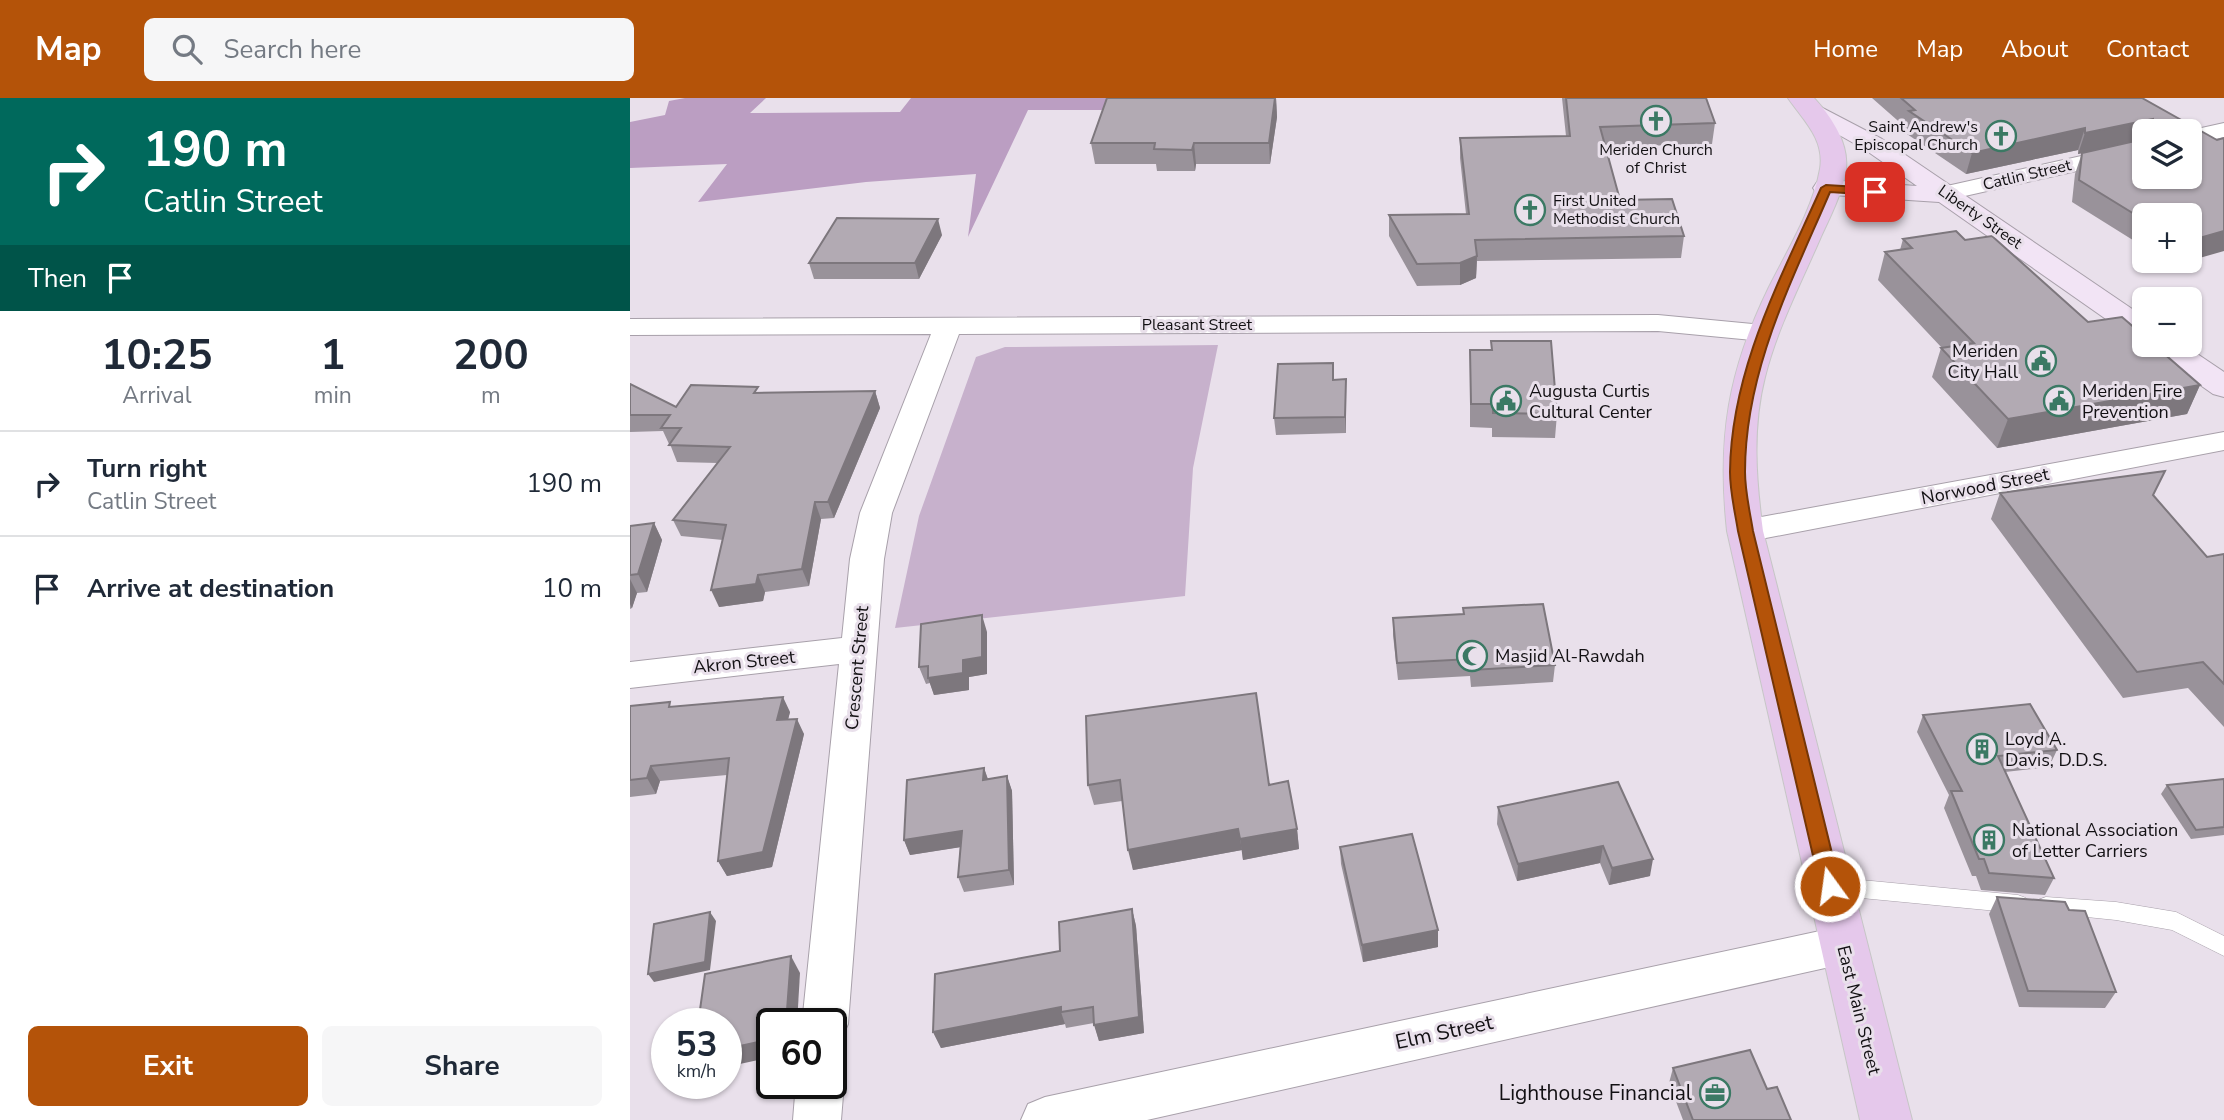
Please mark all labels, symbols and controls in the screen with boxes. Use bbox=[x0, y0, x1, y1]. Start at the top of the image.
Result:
search box bbox=[144, 18, 634, 81]
text: Map bbox=[35, 27, 102, 72]
icon: search bbox=[168, 30, 206, 68]
text: Search here bbox=[224, 32, 361, 67]
text: Home bbox=[1813, 33, 1878, 65]
text: Map bbox=[1916, 33, 1963, 65]
text: About bbox=[2001, 33, 2068, 65]
text: Contact bbox=[2106, 33, 2189, 65]
church icon: Meriden Church of Christ bbox=[1639, 104, 1673, 138]
text: 190 m bbox=[143, 116, 287, 183]
place label: Saint Andrew's Episcopal Church bbox=[1854, 116, 1978, 156]
church icon: Saint Andrew's Episcopal Church bbox=[1984, 119, 2018, 153]
map controls bbox=[2132, 119, 2202, 357]
button: layers bbox=[2132, 119, 2202, 189]
icon: right bbox=[28, 126, 119, 217]
place label: Meriden Church of Christ bbox=[1599, 139, 1713, 179]
street label: Catlin Street bbox=[1981, 154, 2074, 196]
pin bbox=[1845, 162, 1905, 222]
icon: arrive bbox=[1856, 173, 1894, 211]
text: Catlin Street bbox=[143, 180, 323, 223]
street label: Liberty Street bbox=[1934, 180, 2027, 254]
place label: First United Methodist Church bbox=[1553, 190, 1680, 230]
church icon: First United Methodist Church bbox=[1513, 193, 1547, 227]
button: + bbox=[2132, 203, 2202, 273]
icon: arrive bbox=[101, 259, 139, 297]
text: Then bbox=[28, 261, 87, 296]
button: − bbox=[2132, 287, 2202, 357]
street label: Pleasant Street bbox=[1142, 314, 1253, 336]
text: 10:25 bbox=[101, 327, 212, 384]
text: 1 bbox=[320, 327, 345, 384]
text: 200 bbox=[453, 327, 529, 384]
place label: Meriden City Hall bbox=[1948, 339, 2019, 384]
public building icon: Meriden City Hall bbox=[2024, 344, 2058, 378]
place label: Augusta Curtis Cultural Center bbox=[1529, 379, 1652, 424]
place label: Meriden Fire Prevention bbox=[2082, 379, 2182, 424]
text: Arrival bbox=[122, 380, 191, 411]
text: min bbox=[314, 380, 352, 411]
text: m bbox=[481, 380, 501, 411]
public building icon: Augusta Curtis Cultural Center bbox=[1489, 384, 1523, 418]
public building icon: Meriden Fire Prevention bbox=[2042, 384, 2076, 418]
text: Turn right bbox=[87, 451, 206, 486]
street label: Norwood Street bbox=[1919, 462, 2052, 510]
icon: right bbox=[28, 465, 66, 503]
text: 190 m bbox=[526, 466, 602, 501]
text: Catlin Street bbox=[87, 486, 216, 517]
icon: arrive bbox=[28, 570, 66, 608]
text: Arrive at destination bbox=[87, 571, 334, 606]
text: 10 m bbox=[542, 571, 602, 606]
street label: Crescent Street bbox=[840, 604, 874, 731]
mosque icon: Masjid Al-Rawdah bbox=[1455, 639, 1489, 673]
place label: Masjid Al-Rawdah bbox=[1495, 644, 1645, 668]
street label: Akron Street bbox=[692, 645, 797, 679]
place label: Loyd A. Davis, D.D.S. bbox=[2005, 727, 2107, 772]
building icon: Loyd A. Davis, D.D.S. bbox=[1965, 732, 1999, 766]
place label: National Association of Letter Carriers bbox=[2012, 818, 2178, 863]
building icon: National Association of Letter Carriers bbox=[1972, 823, 2006, 857]
position arrow bbox=[1793, 849, 1867, 923]
street label: East Main Street bbox=[1831, 943, 1887, 1078]
speed limit sign: 60 bbox=[756, 1008, 847, 1099]
street label: Elm Street bbox=[1393, 1008, 1496, 1056]
text: 53 bbox=[675, 1021, 718, 1068]
button: Exit bbox=[28, 1026, 308, 1106]
button: Share bbox=[322, 1026, 602, 1106]
text: km/h bbox=[677, 1059, 716, 1083]
office icon: Lighthouse Financial bbox=[1698, 1076, 1732, 1110]
place label: Lighthouse Financial bbox=[1499, 1079, 1693, 1107]

